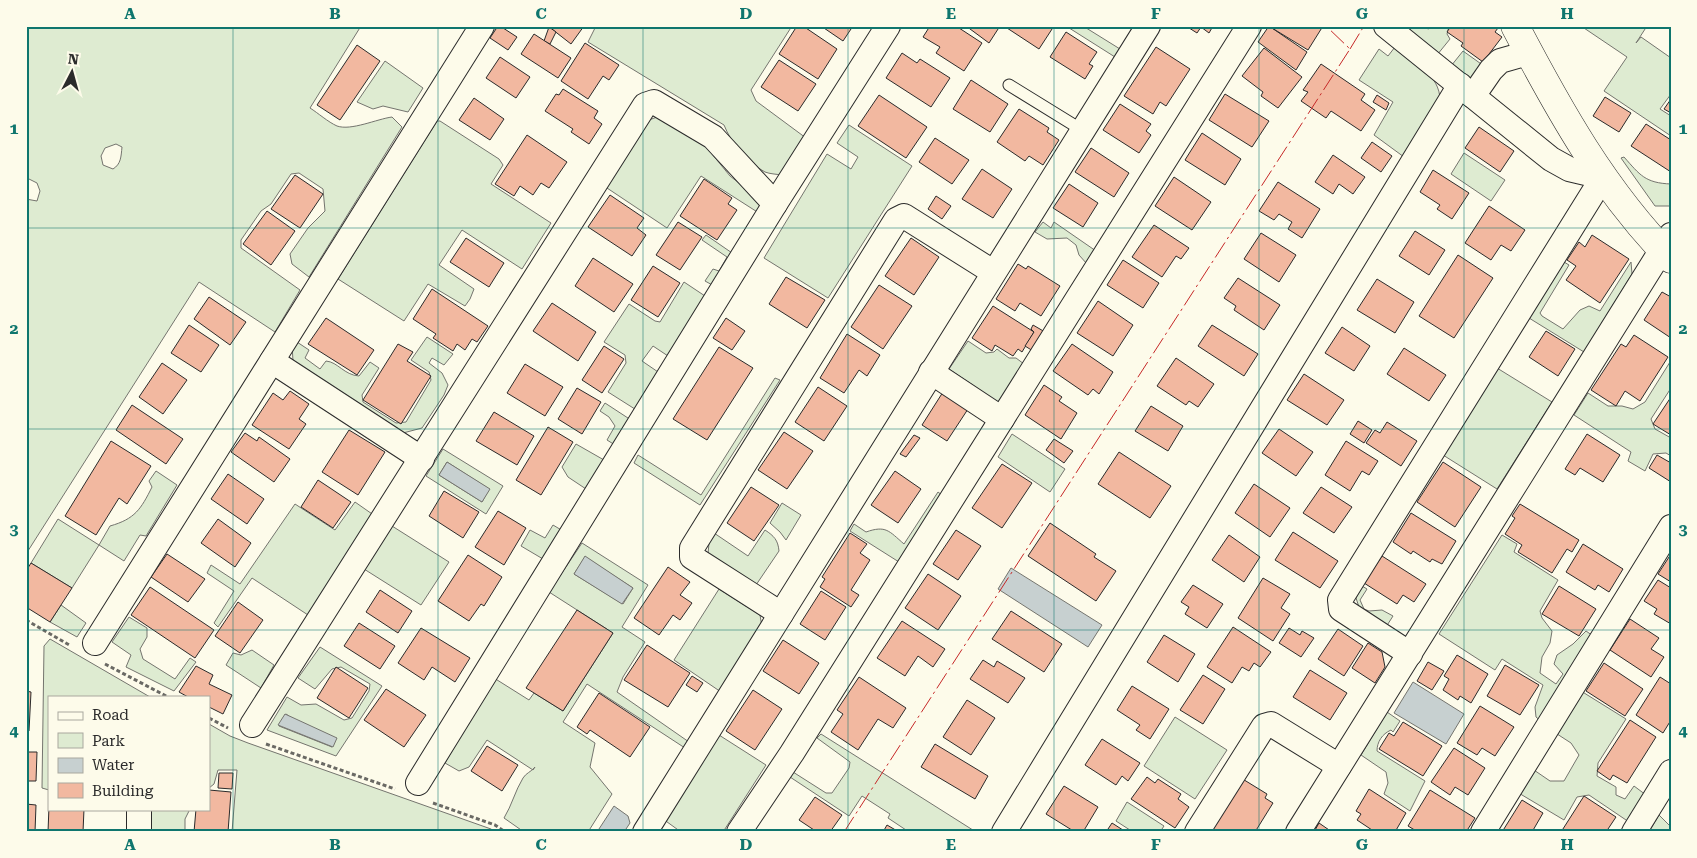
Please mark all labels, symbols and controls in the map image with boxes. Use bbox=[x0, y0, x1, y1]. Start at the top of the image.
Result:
text: A bbox=[124, 4, 136, 23]
text: B bbox=[329, 4, 341, 23]
text: C bbox=[535, 4, 547, 23]
text: D bbox=[740, 4, 753, 23]
text: E bbox=[946, 4, 956, 23]
text: F bbox=[1151, 4, 1161, 23]
text: G bbox=[1356, 4, 1369, 23]
text: H bbox=[1560, 4, 1574, 23]
north arrow bbox=[48, 48, 98, 98]
text: N bbox=[67, 51, 80, 68]
text: 1 bbox=[10, 119, 19, 138]
text: 1 bbox=[1679, 119, 1688, 138]
text: 2 bbox=[10, 319, 19, 338]
text: 2 bbox=[1679, 319, 1688, 338]
text: 3 bbox=[10, 520, 19, 539]
text: 3 bbox=[1679, 520, 1688, 539]
legend bbox=[48, 696, 210, 810]
text: Road bbox=[92, 706, 129, 724]
text: 4 bbox=[10, 721, 19, 740]
text: 4 bbox=[1679, 721, 1688, 740]
text: Park bbox=[92, 732, 126, 750]
text: Water bbox=[92, 756, 134, 774]
text: Building bbox=[92, 782, 154, 800]
text: A bbox=[124, 835, 136, 854]
text: B bbox=[329, 835, 341, 854]
text: C bbox=[535, 835, 547, 854]
text: D bbox=[740, 835, 753, 854]
text: E bbox=[946, 835, 956, 854]
text: F bbox=[1151, 835, 1161, 854]
text: G bbox=[1356, 835, 1369, 854]
text: H bbox=[1560, 835, 1574, 854]

